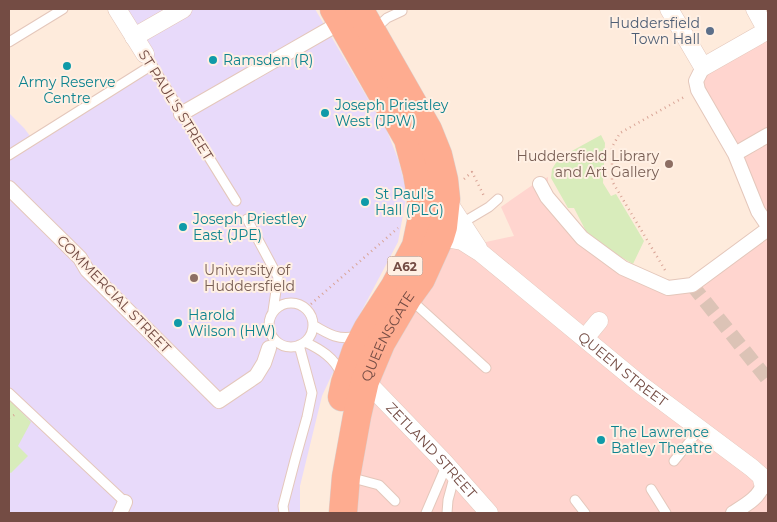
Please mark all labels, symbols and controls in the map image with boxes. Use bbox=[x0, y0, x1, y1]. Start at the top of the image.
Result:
place label: Huddersfield Town Hall bbox=[609, 14, 700, 48]
marker: Huddersfield Town Hall bbox=[704, 25, 716, 37]
street label: ST PAUL'S STREET bbox=[135, 46, 217, 164]
place label: Ramsden (R) bbox=[223, 51, 313, 69]
marker: Ramsden (R) bbox=[207, 54, 219, 66]
marker: Army Reserve Centre bbox=[61, 60, 73, 72]
place label: Army Reserve Centre bbox=[19, 73, 115, 107]
place label: Joseph Priestley West (JPW) bbox=[334, 96, 449, 130]
marker: Joseph Priestley West (JPW) bbox=[319, 107, 331, 119]
place label: Huddersfield Library and Art Gallery bbox=[517, 147, 659, 181]
marker: Huddersfield Library and Art Gallery bbox=[663, 158, 675, 170]
place label: St Paul's Hall (PLG) bbox=[375, 185, 444, 219]
marker: St Paul's Hall (PLG) bbox=[359, 196, 371, 208]
place label: Joseph Priestley East (JPE) bbox=[192, 210, 307, 244]
marker: Joseph Priestley East (JPE) bbox=[177, 221, 189, 233]
street label: COMMERCIAL STREET bbox=[53, 231, 175, 357]
road number: A62 bbox=[388, 256, 422, 276]
place label: University of Huddersfield bbox=[204, 261, 295, 295]
marker: University of Huddersfield bbox=[188, 272, 200, 284]
street label: QUEENSGATE bbox=[357, 288, 418, 384]
place label: Harold Wilson (HW) bbox=[188, 306, 276, 340]
marker: Harold Wilson (HW) bbox=[172, 317, 184, 329]
street label: QUEEN STREET bbox=[574, 328, 671, 411]
street label: ZETLAND STREET bbox=[382, 399, 481, 502]
place label: The Lawrence Batley Theatre bbox=[611, 423, 712, 457]
marker: The Lawrence Batley Theatre bbox=[595, 434, 607, 446]

